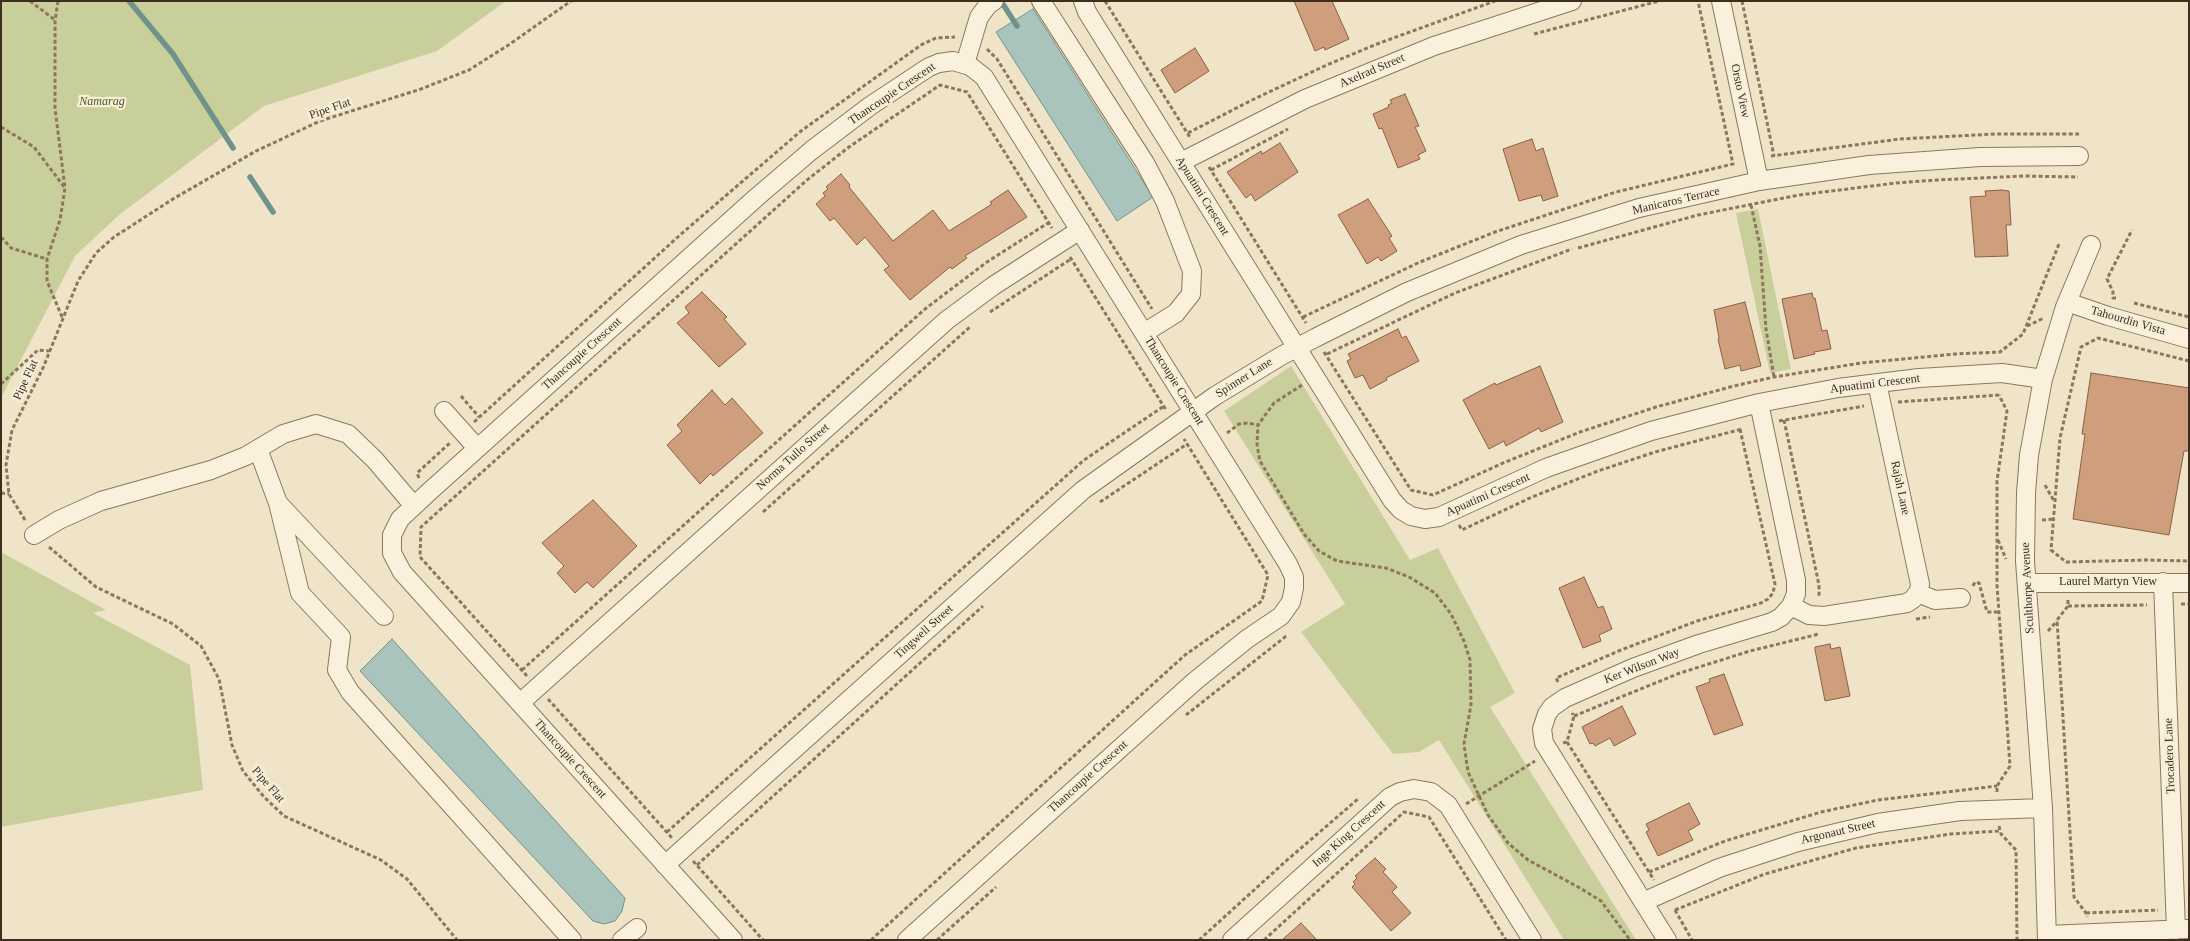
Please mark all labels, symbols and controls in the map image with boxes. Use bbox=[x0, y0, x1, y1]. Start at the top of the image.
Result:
street label: Axelrad Street bbox=[1337, 51, 1407, 91]
street label: Thancoupie Crescent bbox=[846, 60, 938, 128]
street label: Orsto View bbox=[1727, 63, 1753, 119]
park label: Namarag bbox=[79, 95, 125, 109]
street label: Pipe Flat bbox=[307, 95, 353, 123]
street label: Apuatimi Crescent bbox=[1172, 154, 1232, 238]
street label: Manicaros Terrace bbox=[1631, 184, 1721, 218]
street label: Tahourdin Vista bbox=[2089, 304, 2167, 338]
street label: Thancoupie Crescent bbox=[539, 315, 625, 393]
street label: Thancoupie Crescent bbox=[1141, 334, 1207, 428]
street label: Spinner Lane bbox=[1213, 355, 1275, 401]
street label: Pipe Flat bbox=[10, 357, 42, 403]
street label: Apuatimi Crescent bbox=[1829, 371, 1921, 397]
street label: Norma Tullo Street bbox=[754, 421, 832, 493]
street label: Rajah Lane bbox=[1887, 460, 1913, 516]
street label: Apuatimi Crescent bbox=[1444, 470, 1532, 520]
street label: Sculthorpe Avenue bbox=[2018, 542, 2038, 634]
street label: Laurel Martyn View bbox=[2059, 575, 2157, 589]
street label: Tingwell Street bbox=[892, 602, 956, 662]
street label: Ker Wilson Way bbox=[1602, 645, 1682, 687]
street label: Thancoupie Crescent bbox=[531, 716, 609, 802]
street label: Trocadero Lane bbox=[2161, 718, 2179, 794]
street label: Thancoupie Crescent bbox=[1045, 738, 1131, 816]
street label: Pipe Flat bbox=[248, 764, 288, 806]
street label: Inge King Crescent bbox=[1310, 797, 1388, 871]
street label: Argonaut Street bbox=[1799, 816, 1877, 848]

